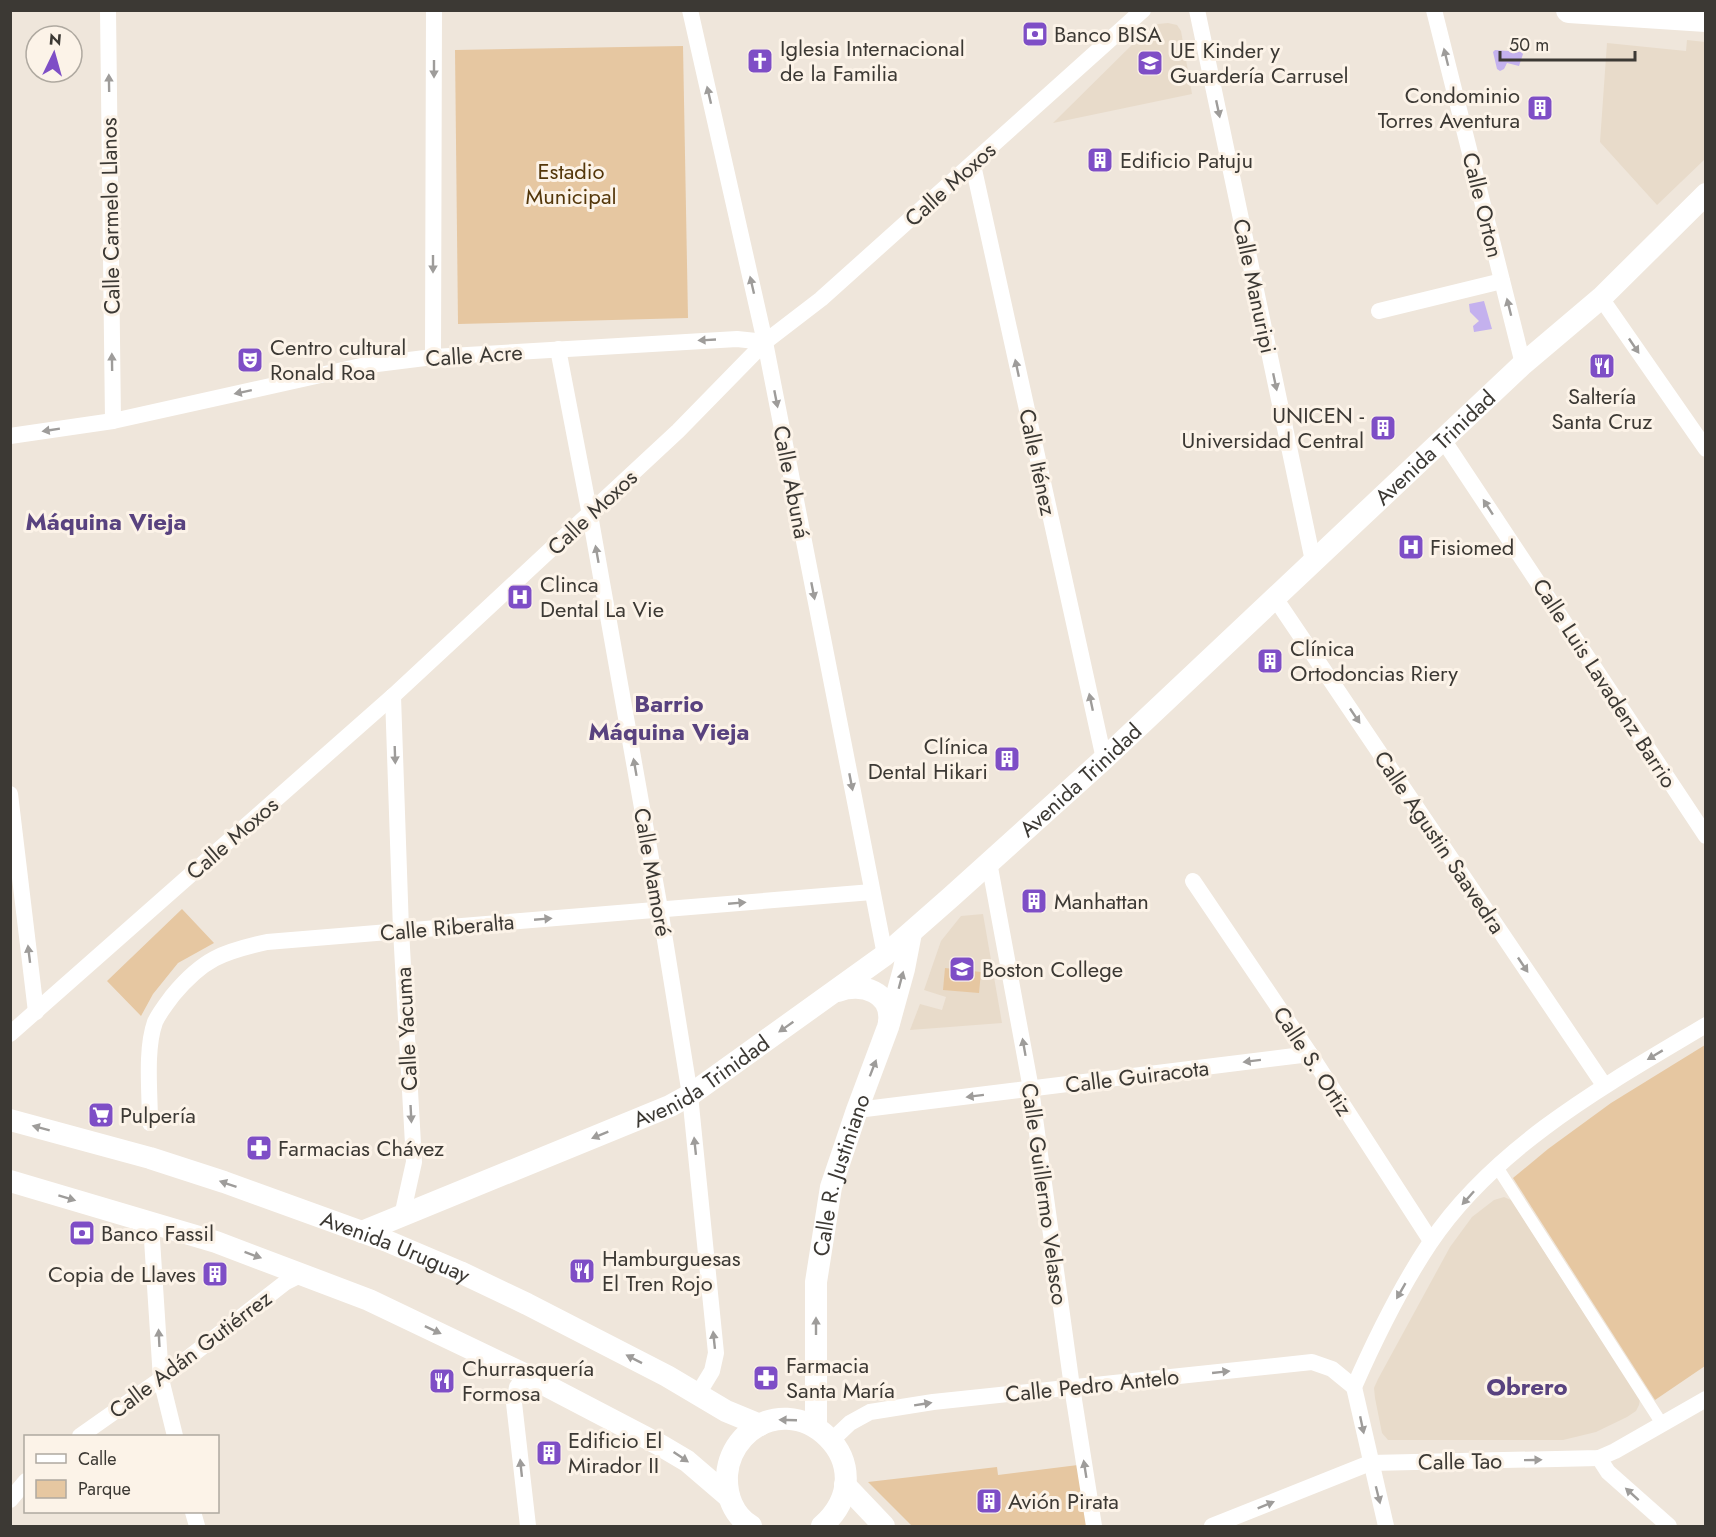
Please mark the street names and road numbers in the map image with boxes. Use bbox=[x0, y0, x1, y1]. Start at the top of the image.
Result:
street label: Calle Carmelo Llanos bbox=[92, 117, 128, 315]
street label: Calle Moxos bbox=[897, 134, 1003, 234]
street label: Calle Orton bbox=[1454, 149, 1512, 261]
street label: Calle Manuripi bbox=[1225, 216, 1285, 356]
street label: Calle Acre bbox=[424, 336, 524, 374]
street label: Avenida Trinidad bbox=[1367, 382, 1502, 512]
street label: Calle Iténez bbox=[1011, 406, 1065, 518]
street label: Calle Abuná bbox=[765, 423, 819, 541]
street label: Calle Moxos bbox=[540, 462, 644, 562]
street label: Calle Luis Lavadenz Barrio bbox=[1525, 572, 1685, 794]
street label: Avenida Trinidad bbox=[1012, 716, 1149, 844]
street label: Calle Agustin Saavedra bbox=[1367, 744, 1513, 940]
street label: Calle Moxos bbox=[179, 789, 285, 887]
street label: Calle Mamoré bbox=[626, 805, 680, 939]
street label: Calle Riberalta bbox=[379, 905, 515, 949]
street label: Calle Yacuma bbox=[387, 966, 425, 1092]
street label: Calle S. Ortiz bbox=[1266, 1000, 1360, 1122]
street label: Avenida Trinidad bbox=[628, 1027, 776, 1135]
street label: Calle Guiracota bbox=[1063, 1051, 1211, 1101]
street label: Calle Guillermo Velasco bbox=[1014, 1081, 1076, 1307]
street label: Calle R. Justiniano bbox=[804, 1089, 878, 1259]
street label: Avenida Uruguay bbox=[316, 1202, 476, 1291]
street label: Calle Adán Gutiérrez bbox=[102, 1282, 278, 1426]
street label: Calle Pedro Antelo bbox=[1004, 1360, 1180, 1410]
street label: Calle Tao bbox=[1418, 1444, 1502, 1478]

